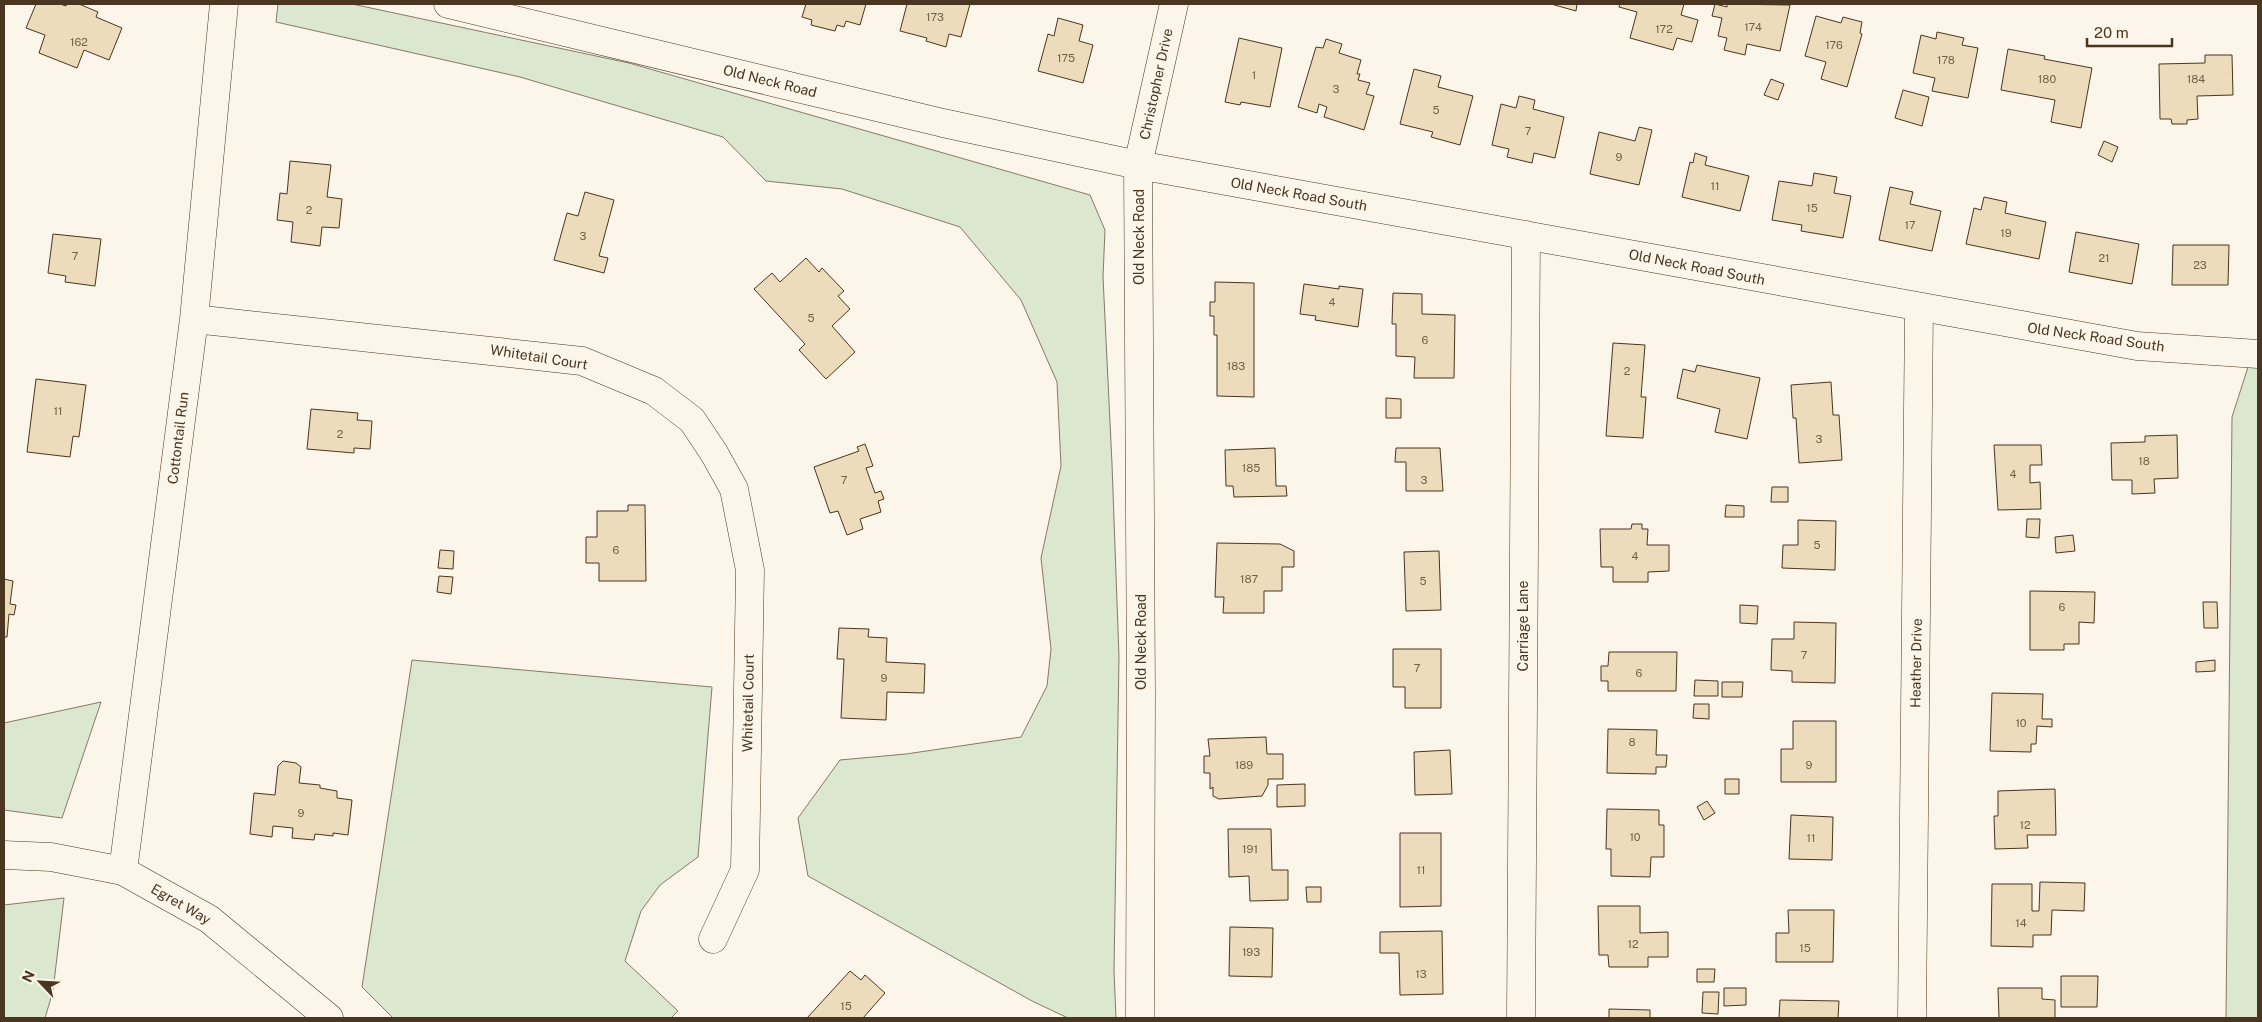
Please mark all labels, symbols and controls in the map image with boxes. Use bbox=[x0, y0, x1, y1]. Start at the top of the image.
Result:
house number: 173 bbox=[926, 11, 944, 23]
scale bar bbox=[2087, 15, 2172, 47]
house number: 174 bbox=[1744, 21, 1762, 33]
house number: 172 bbox=[1655, 23, 1673, 35]
text: 20 m bbox=[2094, 24, 2129, 41]
street label: Christopher Drive bbox=[1136, 27, 1176, 141]
house number: 162 bbox=[70, 36, 88, 48]
house number: 176 bbox=[1825, 39, 1843, 51]
house number: 175 bbox=[1057, 52, 1075, 64]
house number: 178 bbox=[1937, 54, 1955, 66]
street label: Old Neck Road bbox=[721, 62, 819, 100]
house number: 1 bbox=[1252, 69, 1256, 81]
house number: 180 bbox=[2038, 73, 2056, 85]
house number: 184 bbox=[2187, 73, 2205, 85]
house number: 3 bbox=[1333, 83, 1340, 95]
house number: 5 bbox=[1432, 104, 1440, 116]
house number: 7 bbox=[1525, 125, 1532, 137]
house number: 9 bbox=[1616, 151, 1623, 163]
street label: Old Neck Road South bbox=[1229, 174, 1369, 214]
house number: 11 bbox=[1711, 180, 1719, 192]
street label: Old Neck Road bbox=[1131, 189, 1147, 285]
house number: 15 bbox=[1806, 202, 1818, 214]
house number: 2 bbox=[306, 204, 313, 216]
house number: 17 bbox=[1904, 219, 1916, 231]
house number: 19 bbox=[2000, 227, 2012, 239]
house number: 3 bbox=[580, 230, 587, 242]
street label: Old Neck Road South bbox=[1628, 246, 1766, 288]
house number: 7 bbox=[72, 250, 79, 262]
house number: 21 bbox=[2098, 252, 2110, 264]
house number: 23 bbox=[2193, 259, 2207, 271]
house number: 4 bbox=[1329, 296, 1336, 308]
house number: 5 bbox=[807, 312, 815, 324]
street label: Old Neck Road South bbox=[2026, 319, 2166, 355]
house number: 6 bbox=[1422, 334, 1429, 346]
street label: Whitetail Court bbox=[489, 341, 589, 373]
house number: 183 bbox=[1227, 360, 1245, 372]
house number: 2 bbox=[1624, 365, 1631, 377]
street label: Cottontail Run bbox=[164, 391, 192, 485]
house number: 11 bbox=[54, 405, 62, 417]
house number: 2 bbox=[337, 428, 344, 440]
house number: 3 bbox=[1816, 433, 1823, 445]
house number: 18 bbox=[2138, 455, 2150, 467]
house number: 185 bbox=[1242, 462, 1260, 474]
house number: 4 bbox=[2010, 468, 2017, 480]
house number: 7 bbox=[841, 474, 848, 486]
house number: 3 bbox=[1421, 474, 1428, 486]
house number: 5 bbox=[1813, 539, 1821, 551]
house number: 6 bbox=[613, 544, 620, 556]
house number: 4 bbox=[1632, 550, 1639, 562]
house number: 187 bbox=[1240, 573, 1258, 585]
house number: 5 bbox=[1419, 575, 1427, 587]
street label: Carriage Lane bbox=[1515, 581, 1531, 671]
street label: Old Neck Road bbox=[1133, 594, 1149, 690]
house number: 6 bbox=[2059, 601, 2066, 613]
street label: Heather Drive bbox=[1907, 618, 1925, 708]
house number: 7 bbox=[1801, 649, 1808, 661]
street label: Whitetail Court bbox=[739, 654, 757, 752]
house number: 7 bbox=[1414, 662, 1421, 674]
house number: 6 bbox=[1636, 667, 1643, 679]
house number: 9 bbox=[881, 672, 888, 684]
house number: 10 bbox=[2015, 717, 2027, 729]
house number: 8 bbox=[1628, 736, 1636, 748]
house number: 189 bbox=[1235, 759, 1253, 771]
house number: 9 bbox=[1806, 759, 1813, 771]
house number: 9 bbox=[298, 807, 305, 819]
house number: 12 bbox=[2019, 819, 2031, 831]
house number: 10 bbox=[1629, 831, 1641, 843]
house number: 11 bbox=[1807, 832, 1815, 844]
house number: 191 bbox=[1242, 843, 1258, 855]
house number: 11 bbox=[1417, 864, 1425, 876]
street label: Egret Way bbox=[148, 880, 214, 928]
house number: 14 bbox=[2015, 917, 2027, 929]
house number: 12 bbox=[1627, 938, 1639, 950]
house number: 15 bbox=[1799, 942, 1811, 954]
house number: 193 bbox=[1242, 946, 1260, 958]
north arrow bbox=[15, 957, 65, 1007]
text: N bbox=[19, 968, 38, 985]
house number: 13 bbox=[1415, 968, 1427, 980]
house number: 15 bbox=[840, 1000, 852, 1012]

